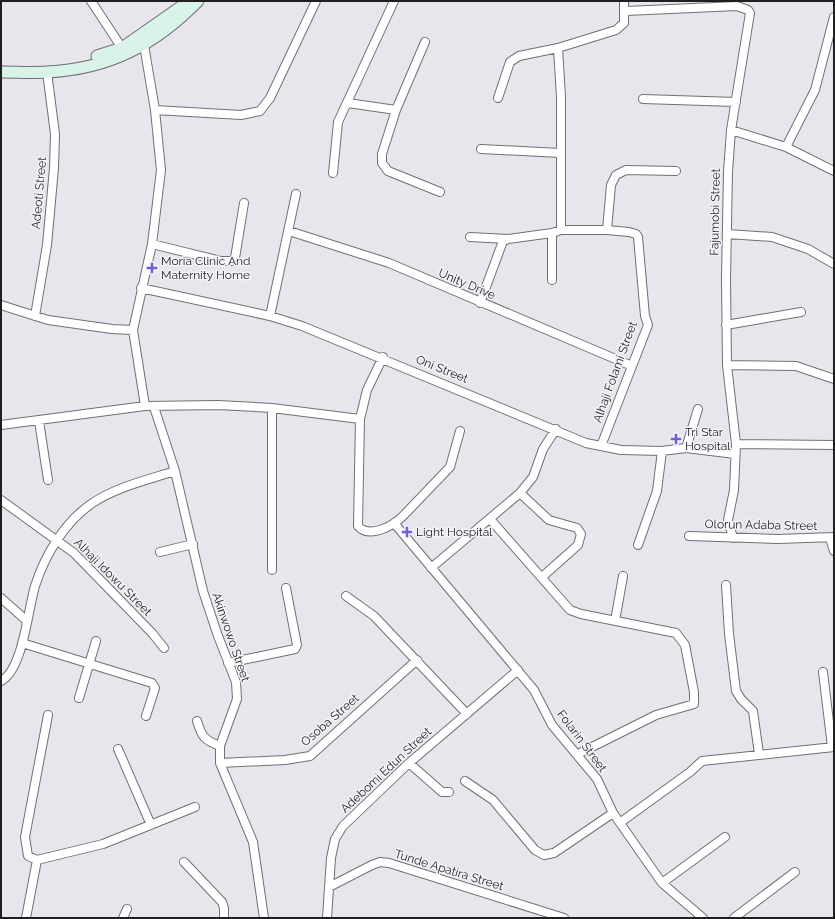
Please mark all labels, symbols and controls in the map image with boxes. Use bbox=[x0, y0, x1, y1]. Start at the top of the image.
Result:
street label: Adeoti Street bbox=[29, 156, 49, 230]
street label: Fajumobi Street bbox=[707, 168, 723, 256]
place label: Moria Clinic And Maternity Home bbox=[161, 254, 251, 282]
marker: Moria Clinic And Maternity Home bbox=[146, 262, 158, 274]
street label: Unity Drive bbox=[436, 266, 498, 302]
street label: Alhaji Folami Street bbox=[590, 319, 640, 425]
street label: Oni Street bbox=[414, 352, 470, 386]
place label: Tri Star Hospital bbox=[685, 425, 731, 453]
marker: Tri Star Hospital bbox=[670, 433, 682, 445]
street label: Olorun Adaba Street bbox=[705, 517, 817, 533]
place label: Light Hospital bbox=[416, 525, 493, 539]
marker: Light Hospital bbox=[401, 526, 413, 538]
street label: Alhaji Idowu Street bbox=[71, 535, 155, 619]
street label: Akinwowo Street bbox=[209, 591, 253, 683]
street label: Osoba Street bbox=[298, 691, 362, 749]
street label: Folarin Street bbox=[554, 707, 610, 775]
street label: Adebomi Edun Street bbox=[338, 724, 434, 816]
street label: Tunde Apatira Street bbox=[393, 847, 505, 893]

